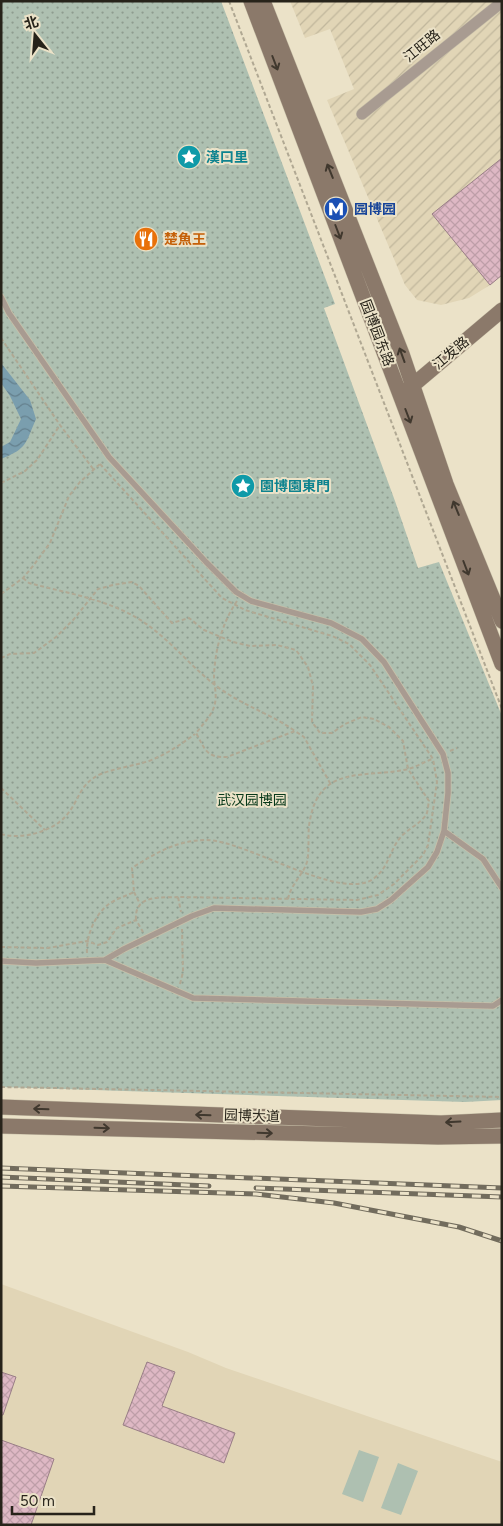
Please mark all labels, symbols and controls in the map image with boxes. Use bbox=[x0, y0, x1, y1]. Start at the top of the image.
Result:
north arrow bbox=[10, 10, 60, 60]
text: 北 bbox=[22, 13, 41, 33]
street label: 江旺路 bbox=[400, 26, 444, 66]
one-way arrow bbox=[271, 55, 280, 70]
place icon: 漢口里 bbox=[176, 144, 202, 170]
place label: 漢口里 bbox=[206, 149, 248, 166]
one-way arrow bbox=[325, 164, 334, 179]
metro station icon: 园博园 bbox=[323, 196, 349, 222]
place label: 园博园 bbox=[354, 201, 396, 218]
one-way arrow bbox=[334, 223, 343, 239]
restaurant icon: 楚魚王 bbox=[133, 226, 159, 252]
place label: 楚魚王 bbox=[164, 231, 206, 248]
street label: 园博园东路 bbox=[357, 297, 397, 369]
street label: 江发路 bbox=[429, 333, 473, 373]
one-way arrow bbox=[397, 348, 406, 363]
one-way arrow bbox=[404, 408, 413, 423]
place icon: 園博園東門 bbox=[230, 473, 256, 499]
place label: 園博園東門 bbox=[260, 478, 330, 495]
one-way arrow bbox=[451, 501, 460, 516]
one-way arrow bbox=[462, 560, 471, 576]
park label: 武汉园博园 bbox=[217, 792, 287, 809]
one-way arrow bbox=[33, 1104, 50, 1114]
street label: 园博大道 bbox=[224, 1107, 280, 1125]
one-way arrow bbox=[195, 1110, 211, 1119]
one-way arrow bbox=[445, 1118, 461, 1127]
one-way arrow bbox=[94, 1124, 110, 1133]
one-way arrow bbox=[256, 1128, 273, 1138]
scale bar bbox=[12, 1484, 95, 1516]
text: 50 m bbox=[20, 1492, 55, 1510]

